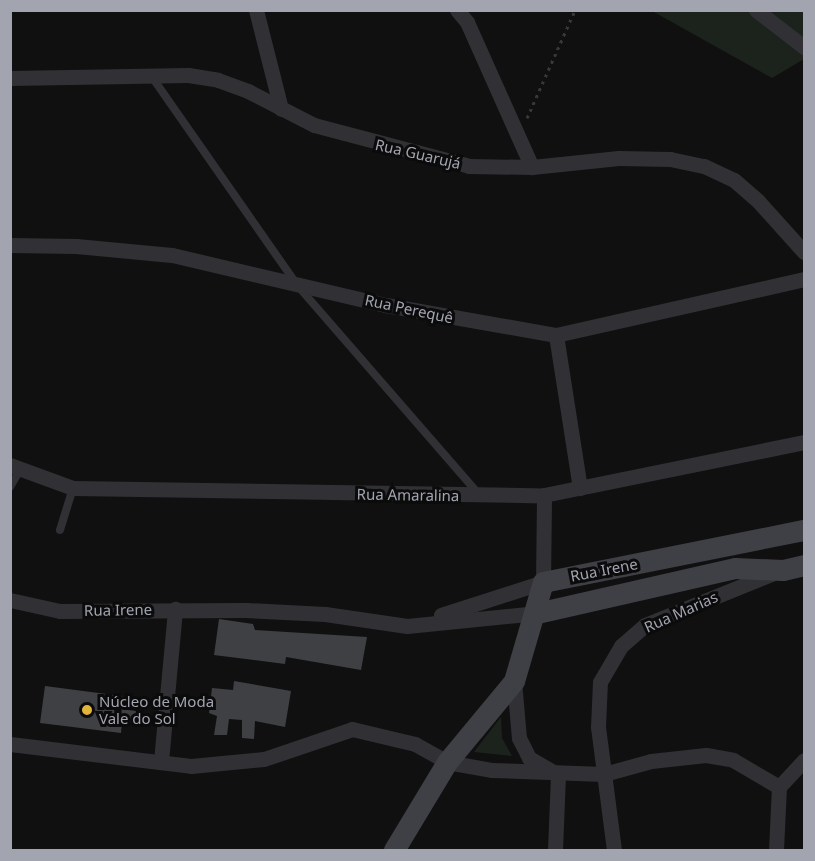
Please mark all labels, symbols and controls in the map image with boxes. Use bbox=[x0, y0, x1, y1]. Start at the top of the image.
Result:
street label: Rua Guarujá bbox=[373, 135, 463, 173]
street label: Rua Perequê bbox=[363, 291, 455, 327]
street label: Rua Amaralina bbox=[357, 485, 459, 505]
street label: Rua Irene bbox=[569, 555, 639, 585]
street label: Rua Marias bbox=[641, 588, 721, 636]
street label: Rua Irene bbox=[84, 600, 152, 620]
place label: Núcleo de Moda Vale do Sol bbox=[99, 692, 214, 727]
marker: Núcleo de Moda Vale do Sol bbox=[80, 703, 94, 717]

